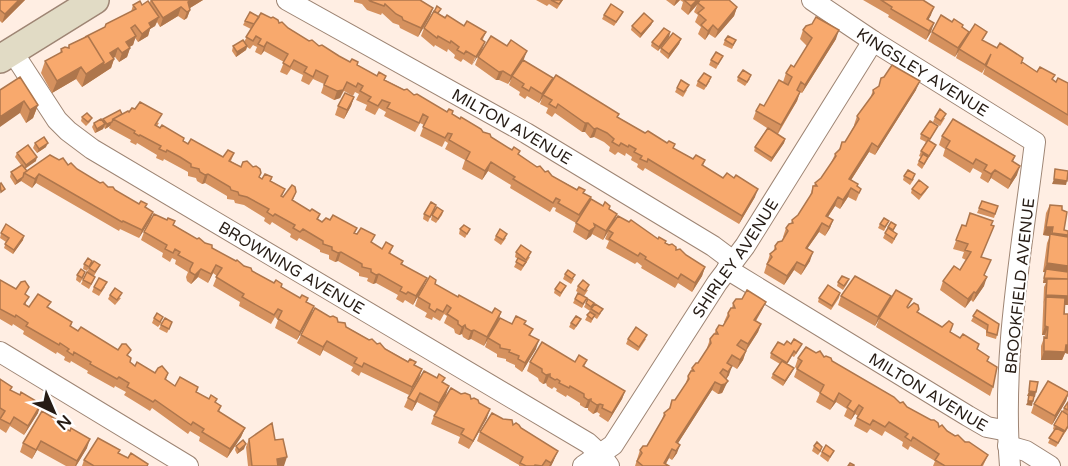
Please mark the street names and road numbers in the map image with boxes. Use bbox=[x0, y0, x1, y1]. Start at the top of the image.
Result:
street label: KINGSLEY AVENUE bbox=[852, 24, 992, 121]
street label: MILTON AVENUE bbox=[448, 85, 575, 169]
street label: SHIRLEY AVENUE bbox=[688, 195, 783, 322]
street label: BROOKFIELD AVENUE bbox=[1001, 197, 1039, 375]
street label: BROWNING AVENUE bbox=[215, 217, 368, 319]
street label: MILTON AVENUE bbox=[865, 349, 991, 436]

